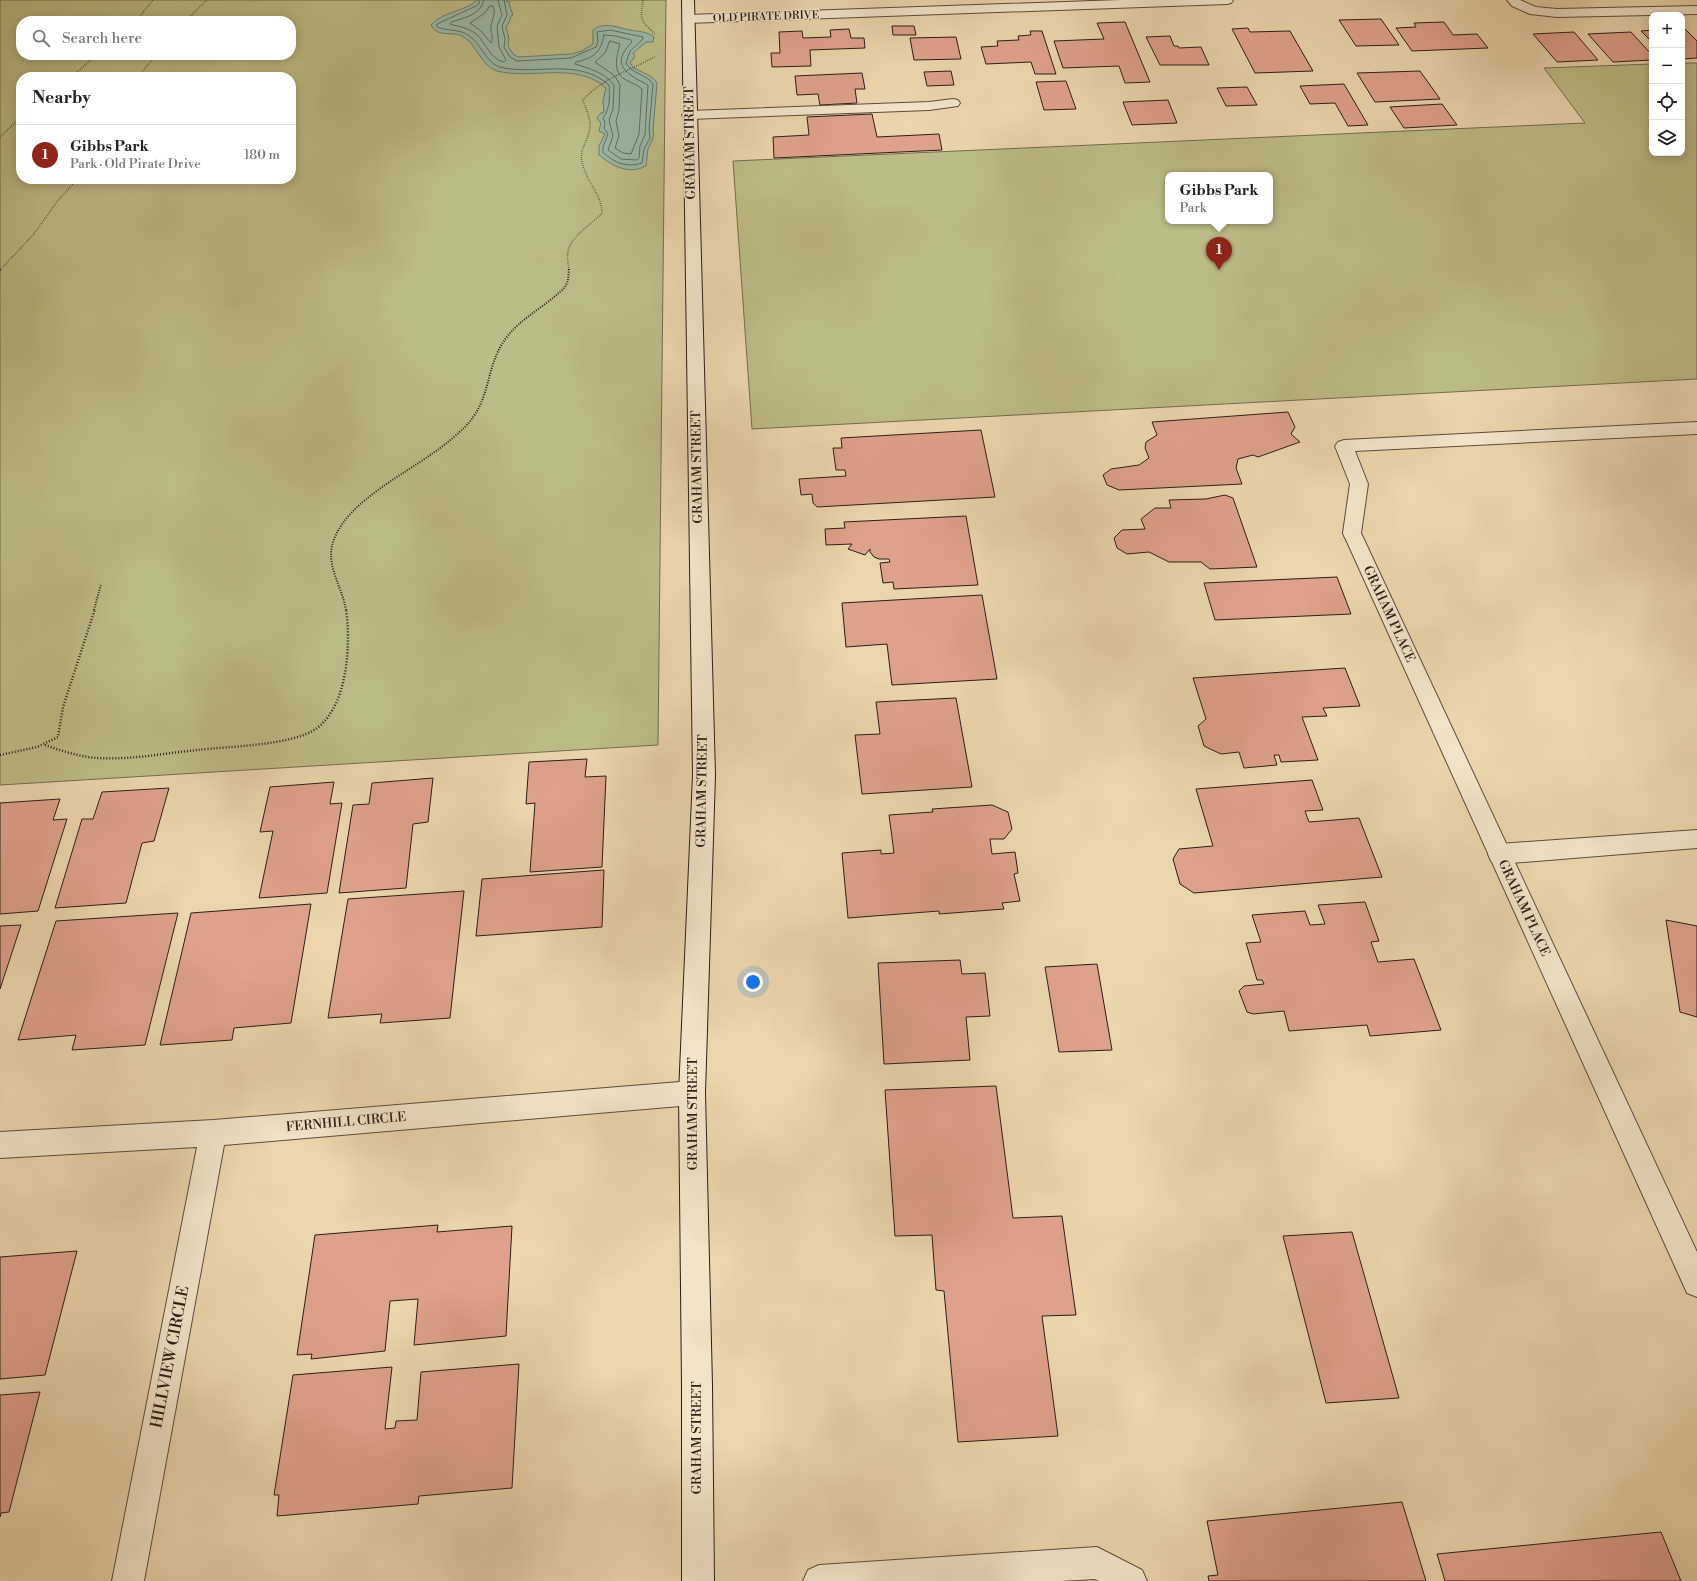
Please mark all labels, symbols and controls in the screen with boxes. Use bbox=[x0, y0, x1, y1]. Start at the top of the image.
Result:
street label: OLD PIRATE DRIVE bbox=[713, 8, 820, 26]
map controls bbox=[1649, 12, 1685, 156]
button: + bbox=[1649, 12, 1685, 48]
search box bbox=[16, 16, 296, 60]
icon: search bbox=[30, 27, 52, 49]
text: Search here bbox=[62, 29, 142, 48]
button: − bbox=[1649, 48, 1685, 84]
button: locate bbox=[1649, 84, 1685, 120]
street label: GRAHAM STREET bbox=[681, 86, 699, 200]
text: Nearby bbox=[32, 87, 91, 109]
button: layers bbox=[1649, 120, 1685, 156]
text: Gibbs Park bbox=[70, 137, 149, 156]
text: 1 bbox=[42, 147, 48, 163]
text: 180 m bbox=[244, 147, 280, 163]
text: Park · Old Pirate Drive bbox=[70, 156, 201, 172]
popup bbox=[1165, 172, 1273, 224]
text: Gibbs Park bbox=[1180, 181, 1258, 200]
text: Park bbox=[1180, 200, 1207, 216]
pin: 1 bbox=[1206, 237, 1232, 270]
street label: GRAHAM STREET bbox=[688, 410, 706, 524]
street label: GRAHAM PLACE bbox=[1360, 563, 1418, 665]
street label: GRAHAM STREET bbox=[693, 734, 711, 848]
street label: GRAHAM PLACE bbox=[1495, 857, 1553, 959]
your location bbox=[743, 972, 763, 992]
street label: GRAHAM STREET bbox=[685, 1057, 701, 1171]
street label: FERNHILL CIRCLE bbox=[285, 1109, 407, 1135]
street label: HILLVIEW CIRCLE bbox=[146, 1284, 194, 1430]
street label: GRAHAM STREET bbox=[689, 1381, 705, 1495]

